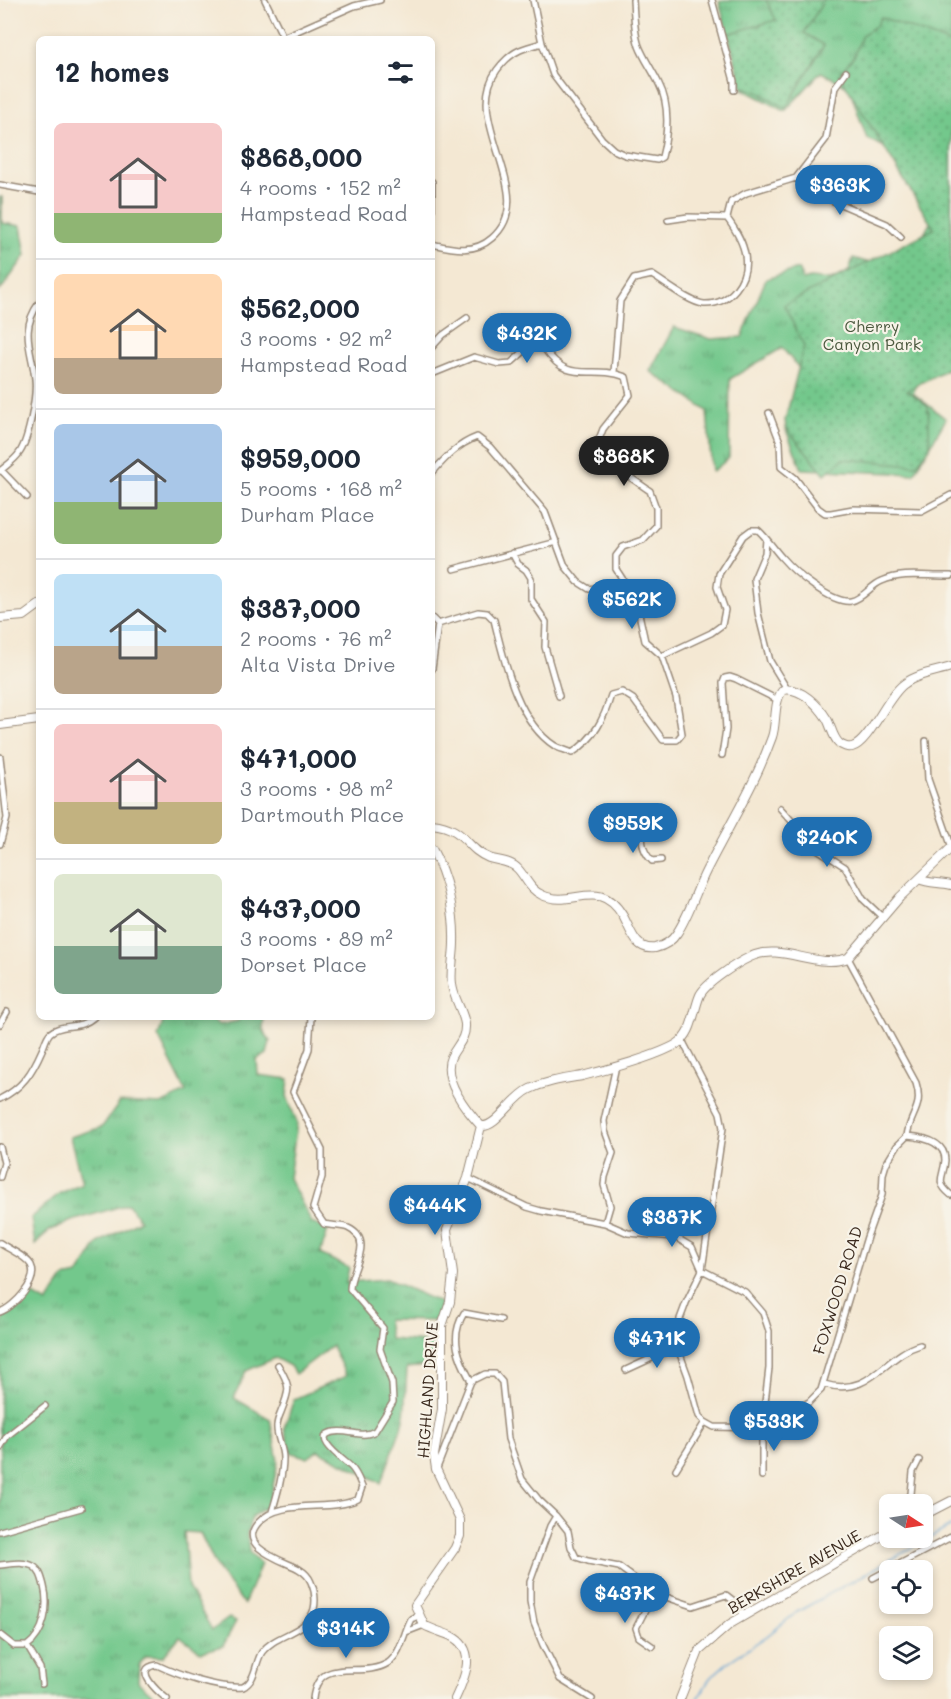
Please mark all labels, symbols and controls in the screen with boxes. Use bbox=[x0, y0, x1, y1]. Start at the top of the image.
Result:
text: 12 homes bbox=[54, 55, 170, 89]
icon: filters bbox=[384, 56, 417, 89]
text: $868,000 bbox=[240, 140, 362, 174]
icon: home bbox=[102, 147, 174, 219]
pin: $363K bbox=[798, 165, 882, 216]
text: $363K bbox=[809, 171, 871, 197]
text: 4 rooms · 152 m² bbox=[240, 174, 401, 200]
text: Hampstead Road bbox=[240, 200, 407, 226]
text: $562,000 bbox=[240, 291, 360, 325]
icon: home bbox=[102, 298, 174, 370]
pin: $432K bbox=[485, 313, 569, 364]
park label: Cherry Canyon Park bbox=[823, 315, 921, 354]
text: $432K bbox=[496, 319, 558, 345]
text: 3 rooms · 92 m² bbox=[240, 325, 392, 351]
text: Hampstead Road bbox=[240, 351, 407, 377]
pin: $868K bbox=[582, 436, 666, 487]
text: $959,000 bbox=[240, 441, 361, 475]
text: $868K bbox=[593, 442, 655, 468]
icon: home bbox=[102, 448, 174, 520]
text: 5 rooms · 168 m² bbox=[240, 475, 402, 501]
text: Durham Place bbox=[240, 501, 375, 527]
pin: $562K bbox=[590, 579, 674, 630]
text: $562K bbox=[602, 585, 662, 611]
text: $387,000 bbox=[240, 591, 360, 625]
icon: home bbox=[102, 598, 174, 670]
text: 2 rooms · 76 m² bbox=[240, 625, 392, 651]
text: Alta Vista Drive bbox=[240, 651, 396, 677]
text: $471,000 bbox=[240, 741, 357, 775]
icon: home bbox=[102, 748, 174, 820]
text: 3 rooms · 98 m² bbox=[240, 775, 393, 801]
text: Dartmouth Place bbox=[240, 801, 404, 827]
pin: $959K bbox=[591, 803, 675, 854]
text: $959K bbox=[602, 809, 664, 835]
pin: $240K bbox=[785, 817, 869, 868]
text: $240K bbox=[796, 823, 858, 849]
text: $437,000 bbox=[240, 891, 361, 925]
icon: home bbox=[102, 898, 174, 970]
text: 3 rooms · 89 m² bbox=[240, 925, 393, 951]
text: Dorset Place bbox=[240, 951, 367, 977]
pin: $444K bbox=[393, 1185, 477, 1236]
text: $444K bbox=[403, 1191, 467, 1217]
pin: $387K bbox=[630, 1197, 714, 1248]
text: $387K bbox=[641, 1203, 703, 1229]
street label: FOXWOOD ROAD bbox=[808, 1223, 866, 1357]
pin: $471K bbox=[615, 1318, 699, 1369]
street label: HIGHLAND DRIVE bbox=[412, 1321, 442, 1459]
text: $471K bbox=[628, 1324, 686, 1350]
pin: $533K bbox=[732, 1401, 816, 1452]
text: $533K bbox=[743, 1407, 805, 1433]
north arrow bbox=[879, 1494, 933, 1548]
map controls bbox=[879, 1494, 933, 1680]
street label: BERKSHIRE AVENUE bbox=[723, 1524, 865, 1618]
button: locate bbox=[879, 1560, 933, 1614]
pin: $437K bbox=[583, 1573, 667, 1624]
text: $437K bbox=[594, 1579, 656, 1605]
pin: $314K bbox=[304, 1608, 388, 1659]
text: $314K bbox=[316, 1614, 376, 1640]
button: layers bbox=[879, 1626, 933, 1680]

